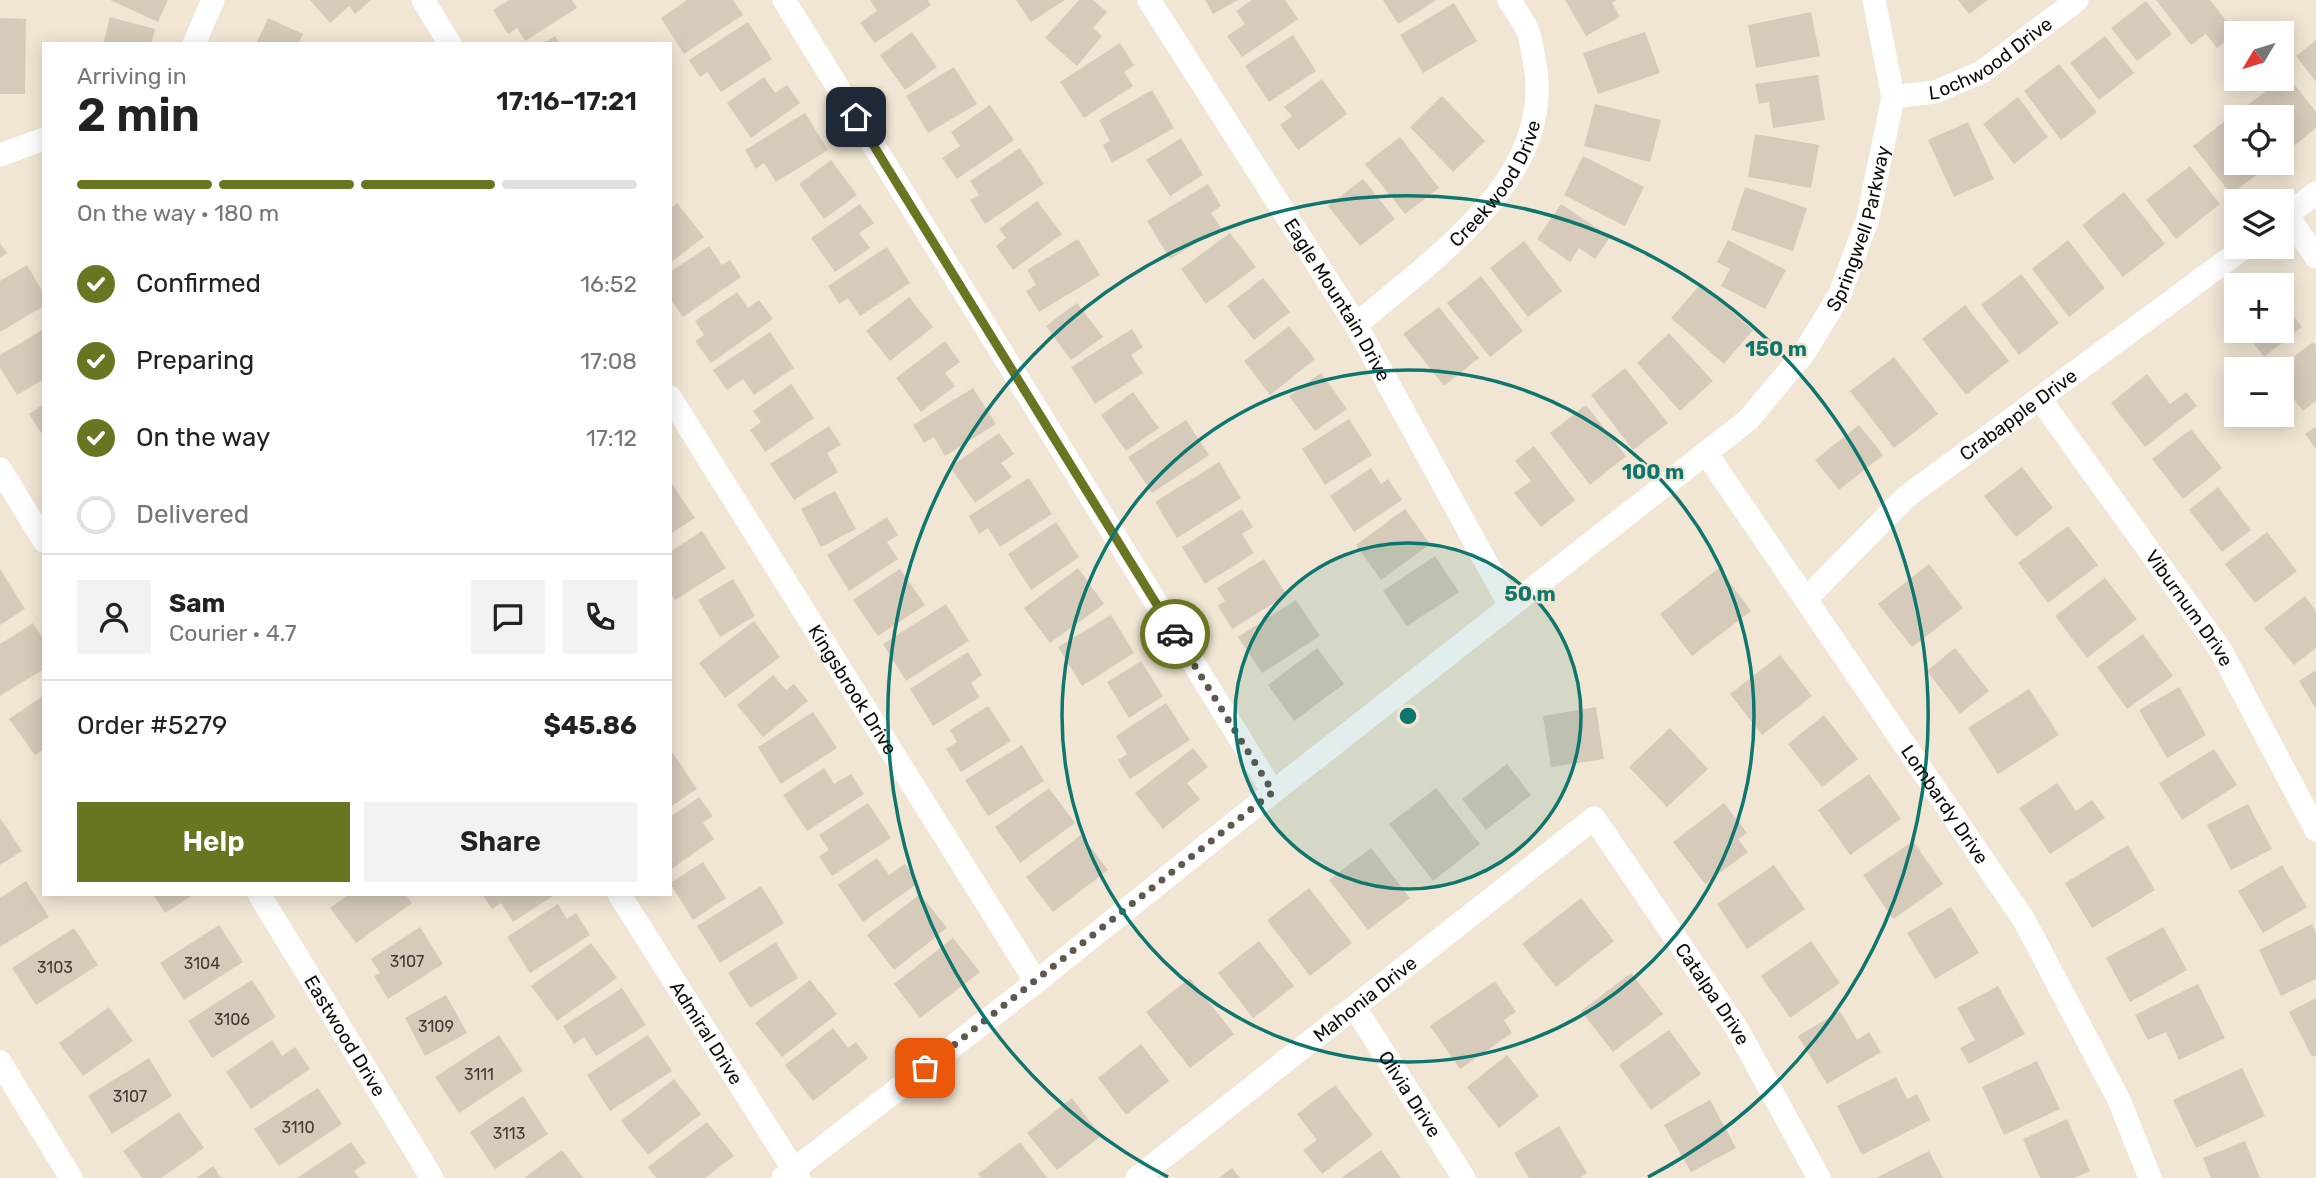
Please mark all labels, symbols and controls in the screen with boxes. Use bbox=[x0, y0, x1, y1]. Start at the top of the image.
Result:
street label: Lochwood Drive bbox=[1927, 12, 2056, 104]
north arrow bbox=[2224, 21, 2294, 91]
map controls bbox=[2224, 21, 2294, 427]
text: Arriving in bbox=[77, 62, 187, 90]
text: 17:16–17:21 bbox=[496, 86, 637, 117]
pin bbox=[826, 87, 886, 147]
text: 2 min bbox=[77, 88, 200, 143]
icon: home bbox=[837, 98, 875, 136]
button: locate bbox=[2224, 105, 2294, 175]
street label: Creekwood Drive bbox=[1444, 118, 1545, 251]
street label: Springwell Parkway bbox=[1821, 143, 1894, 315]
button: layers bbox=[2224, 189, 2294, 259]
text: On the way · 180 m bbox=[77, 199, 279, 227]
street label: Eagle Mountain Drive bbox=[1279, 214, 1396, 385]
icon: check bbox=[77, 265, 115, 303]
text: Confirmed bbox=[136, 268, 261, 299]
text: 16:52 bbox=[580, 270, 637, 298]
button: + bbox=[2224, 273, 2294, 343]
text: 150 m bbox=[1745, 336, 1807, 361]
icon: check bbox=[77, 342, 115, 380]
text: Preparing bbox=[136, 345, 254, 376]
text: 17:08 bbox=[580, 347, 637, 375]
button: − bbox=[2224, 357, 2294, 427]
street label: Crabapple Drive bbox=[1955, 363, 2081, 465]
icon: check bbox=[77, 419, 115, 457]
text: On the way bbox=[136, 422, 270, 453]
text: 17:12 bbox=[586, 424, 637, 452]
text: 100 m bbox=[1622, 459, 1684, 484]
text: Delivered bbox=[136, 499, 249, 530]
street label: Viburnum Drive bbox=[2141, 545, 2238, 670]
button: person bbox=[77, 580, 151, 654]
button: chat bbox=[471, 580, 545, 654]
button: phone bbox=[563, 580, 637, 654]
text: 50 m bbox=[1504, 581, 1556, 606]
text: Sam bbox=[169, 588, 225, 619]
courier bbox=[1140, 599, 1210, 669]
icon: car bbox=[1156, 615, 1194, 653]
text: Courier · 4.7 bbox=[169, 619, 296, 647]
street label: Kingsbrook Drive bbox=[804, 620, 902, 759]
centre of rings bbox=[1396, 704, 1420, 728]
text: Order #5279 bbox=[77, 710, 227, 741]
text: $45.86 bbox=[543, 710, 637, 741]
street label: Lombardy Drive bbox=[1897, 740, 1994, 868]
button: Help bbox=[77, 802, 350, 882]
button: Share bbox=[364, 802, 637, 882]
street label: Catalpa Drive bbox=[1671, 938, 1755, 1049]
street label: Mahonia Drive bbox=[1309, 951, 1421, 1046]
house number: 3107 bbox=[390, 952, 424, 971]
house number: 3104 bbox=[184, 954, 220, 973]
house number: 3103 bbox=[37, 958, 73, 977]
street label: Eastwood Drive bbox=[300, 971, 391, 1101]
street label: Admiral Drive bbox=[665, 976, 748, 1089]
house number: 3106 bbox=[214, 1010, 250, 1029]
house number: 3109 bbox=[418, 1017, 454, 1036]
pin bbox=[895, 1038, 955, 1098]
street label: Olivia Drive bbox=[1374, 1046, 1446, 1141]
icon: bag bbox=[906, 1049, 944, 1087]
house number: 3111 bbox=[464, 1065, 494, 1084]
house number: 3107 bbox=[113, 1087, 147, 1106]
house number: 3110 bbox=[281, 1118, 315, 1137]
house number: 3113 bbox=[493, 1124, 525, 1143]

